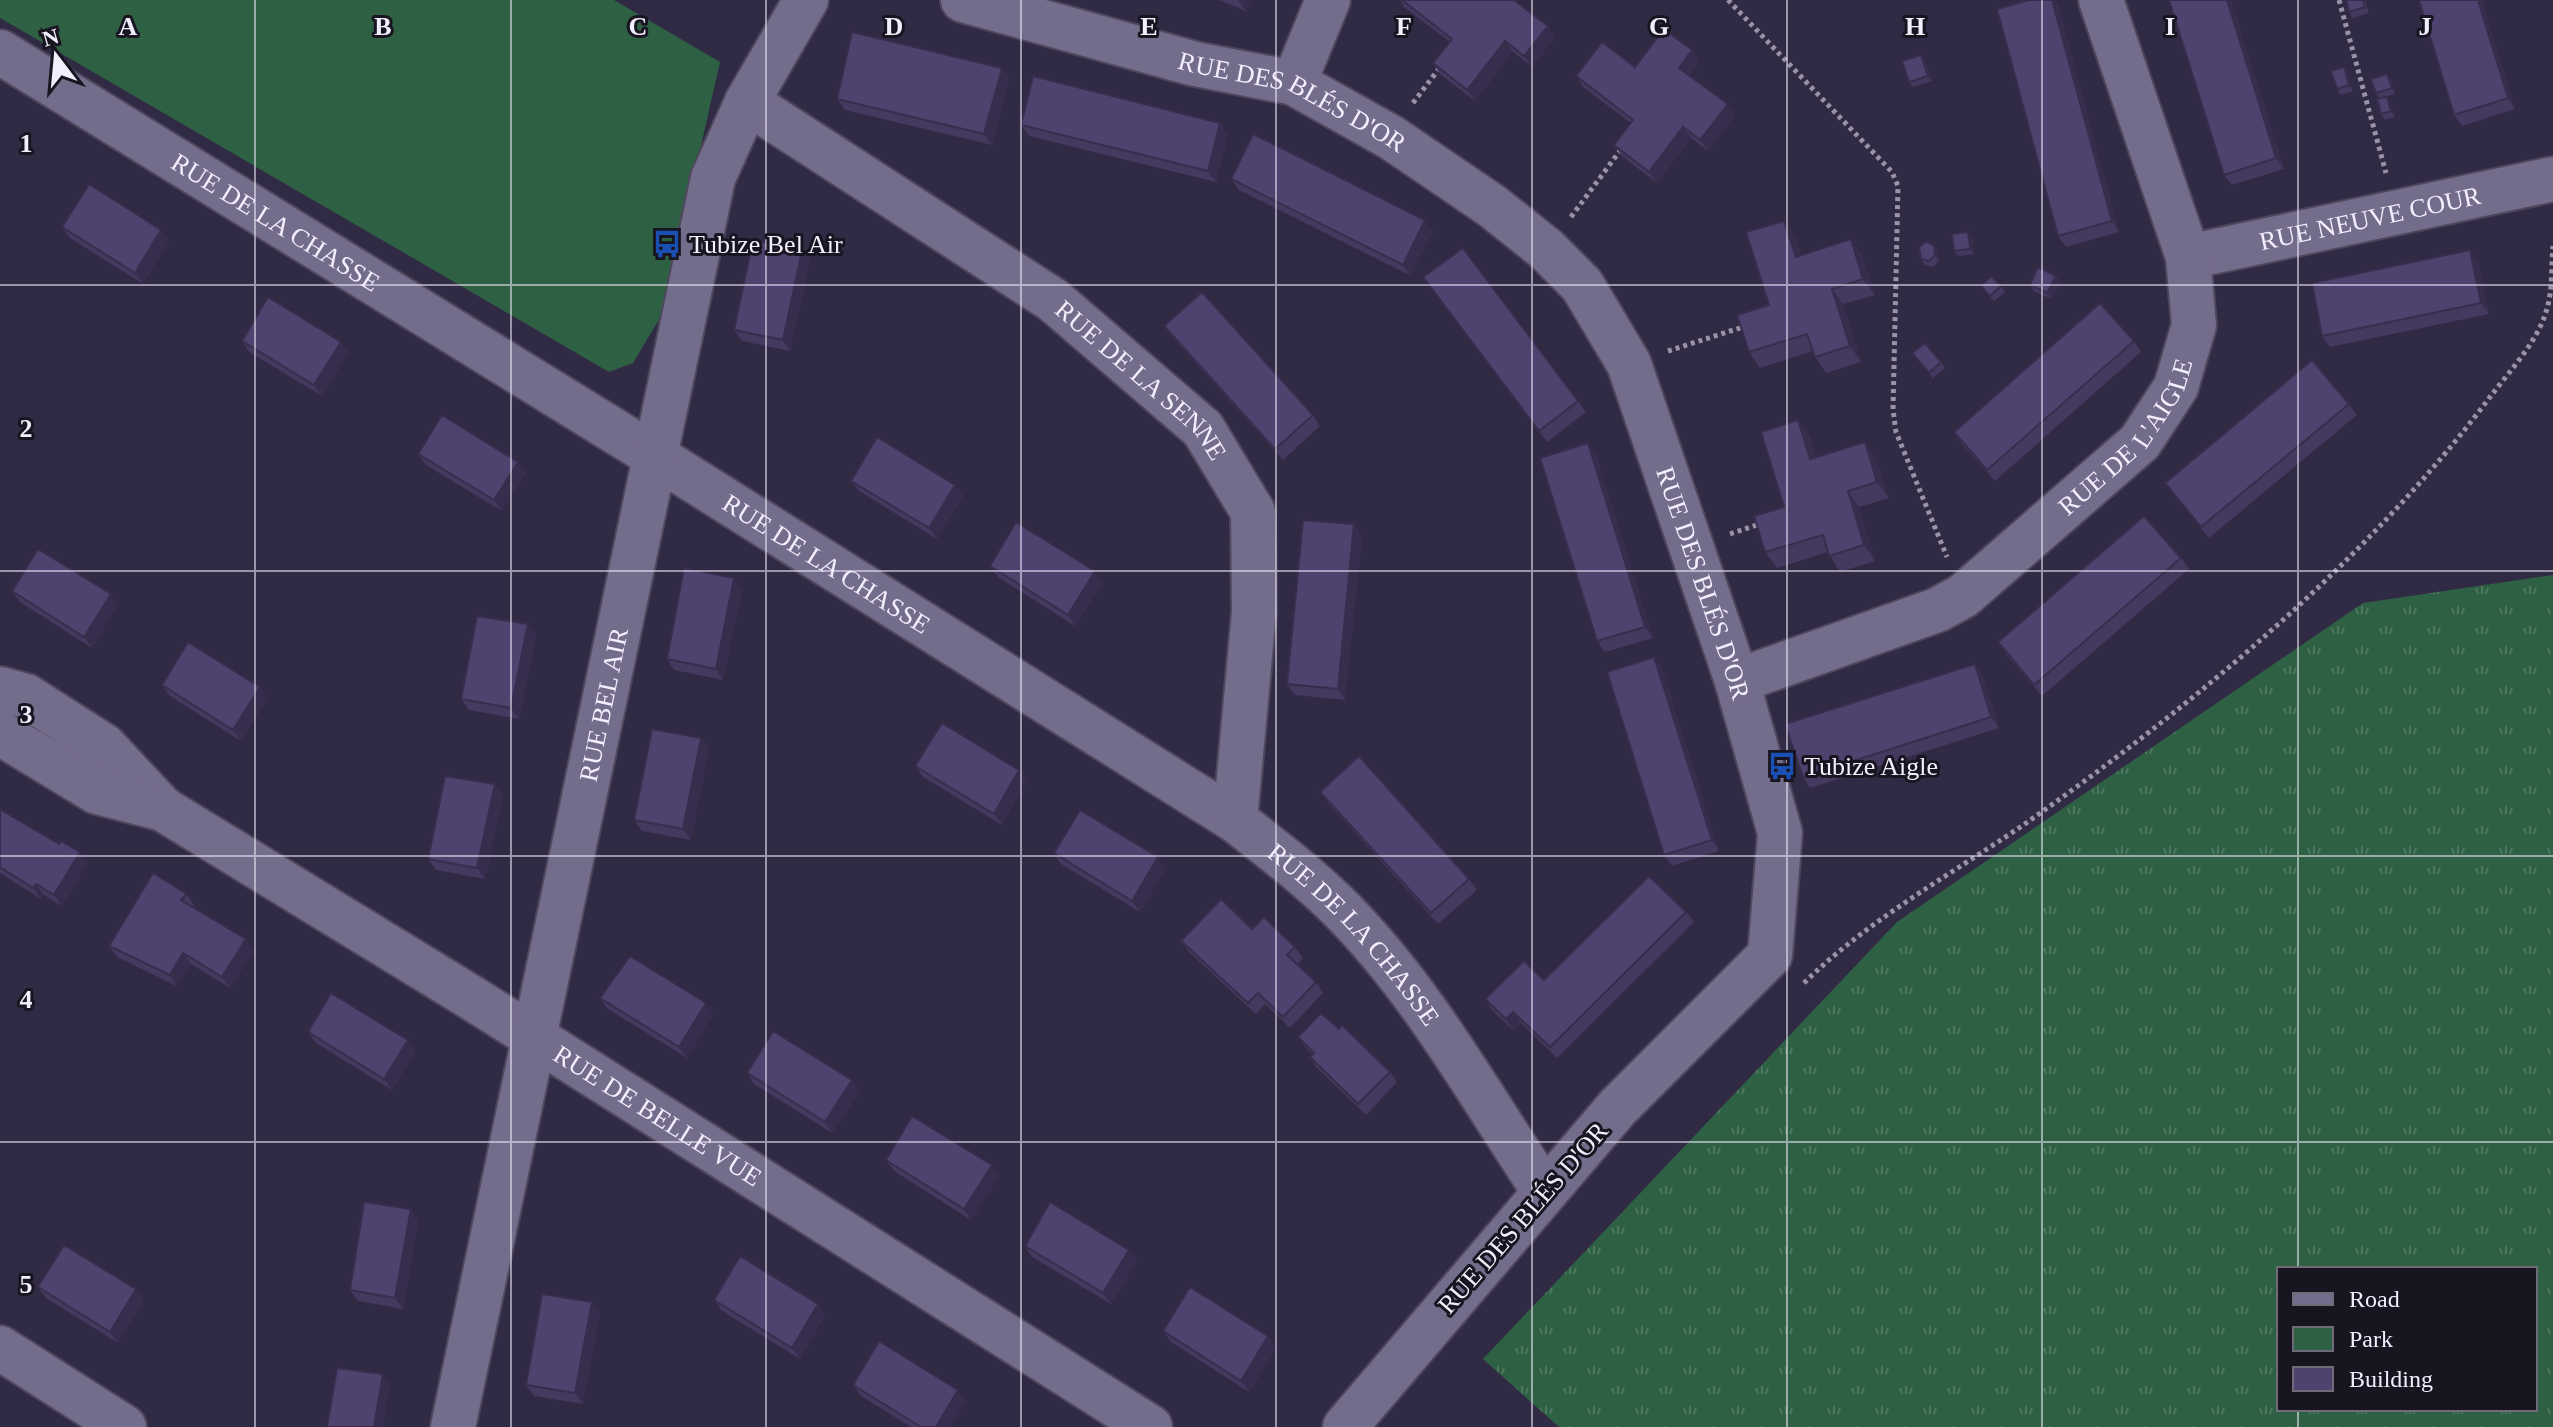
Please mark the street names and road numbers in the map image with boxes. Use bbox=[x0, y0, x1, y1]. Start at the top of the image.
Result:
street label: RUE DES BLÉS D'OR bbox=[1175, 46, 1412, 158]
street label: RUE DE LA CHASSE bbox=[166, 147, 385, 297]
street label: RUE NEUVE COUR bbox=[2257, 180, 2484, 256]
street label: RUE DE LA SENNE bbox=[1050, 294, 1233, 465]
street label: RUE DE L'AIGLE bbox=[2052, 355, 2198, 521]
street label: RUE DES BLÉS D'OR bbox=[1651, 463, 1756, 703]
street label: RUE DE LA CHASSE bbox=[717, 488, 935, 639]
street label: RUE BEL AIR bbox=[573, 624, 634, 784]
street label: RUE DE LA CHASSE bbox=[1262, 837, 1446, 1031]
street label: RUE DE BELLE VUE bbox=[549, 1039, 767, 1192]
street label: RUE DES BLÉS D'OR bbox=[1432, 1116, 1614, 1319]

